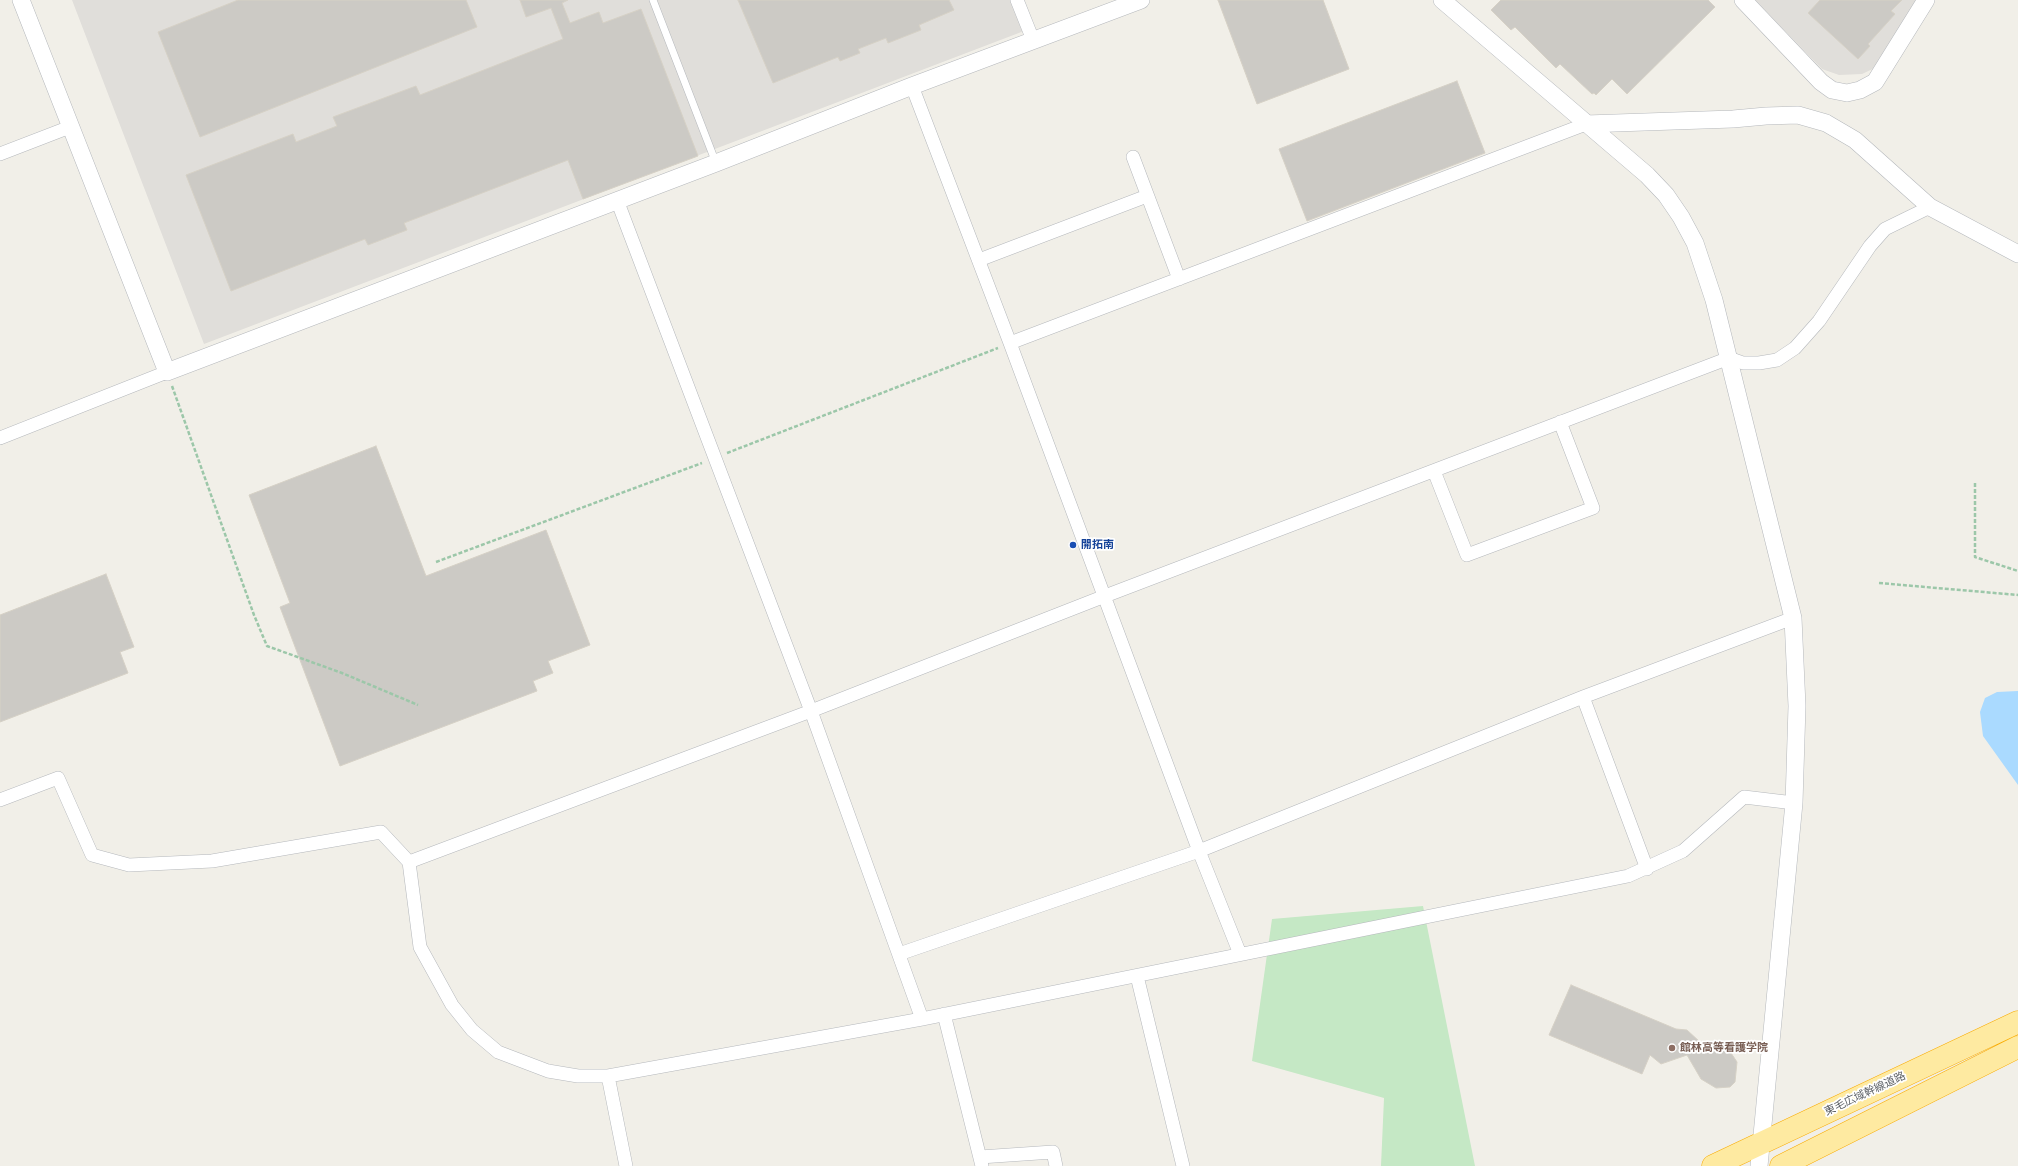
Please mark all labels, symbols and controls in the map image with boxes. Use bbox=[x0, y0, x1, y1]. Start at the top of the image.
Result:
place label: 開拓南 bbox=[1081, 538, 1114, 552]
marker: 開拓南 bbox=[1068, 540, 1078, 550]
place label: 館林高等看護学院 bbox=[1680, 1041, 1768, 1055]
marker: 館林高等看護学院 bbox=[1667, 1043, 1677, 1053]
street label: 東毛広域幹線道路 bbox=[1822, 1069, 1908, 1119]

